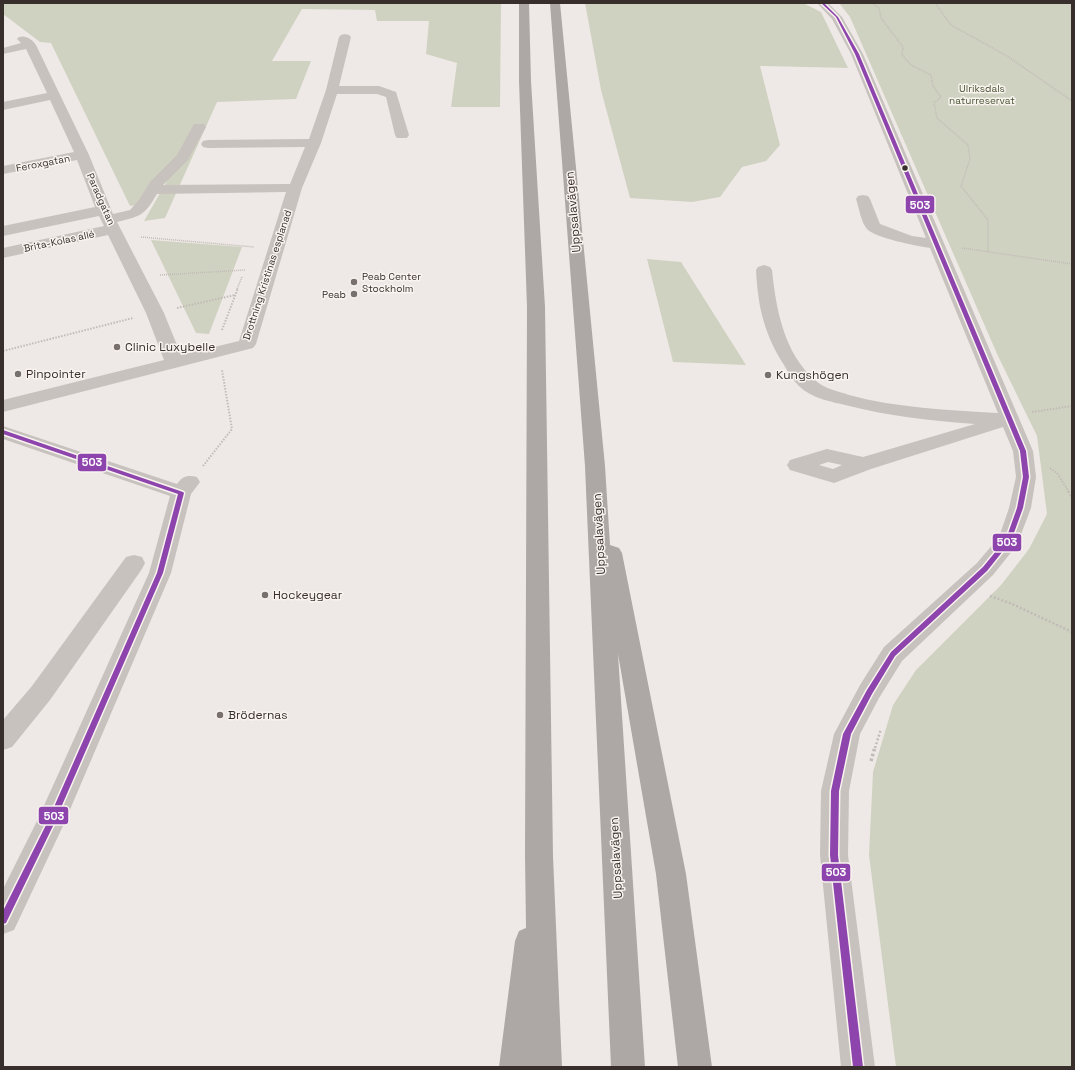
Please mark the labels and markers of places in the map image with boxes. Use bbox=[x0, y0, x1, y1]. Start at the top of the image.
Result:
unlabelled marker bbox=[900, 163, 910, 173]
place label: Peab Center Stockholm bbox=[362, 270, 421, 295]
marker: Peab Center Stockholm bbox=[349, 277, 359, 287]
place label: Peab bbox=[322, 288, 346, 301]
marker: Peab bbox=[349, 289, 359, 299]
place label: Clinic Luxybelle bbox=[125, 339, 215, 355]
marker: Clinic Luxybelle bbox=[112, 342, 122, 352]
place label: Pinpointer bbox=[26, 366, 86, 382]
place label: Kungshögen bbox=[776, 367, 849, 383]
marker: Pinpointer bbox=[13, 369, 23, 379]
marker: Kungshögen bbox=[763, 370, 773, 380]
place label: Hockeygear bbox=[273, 587, 343, 603]
marker: Hockeygear bbox=[260, 590, 270, 600]
place label: Brödernas bbox=[228, 707, 288, 723]
marker: Brödernas bbox=[215, 710, 225, 720]

